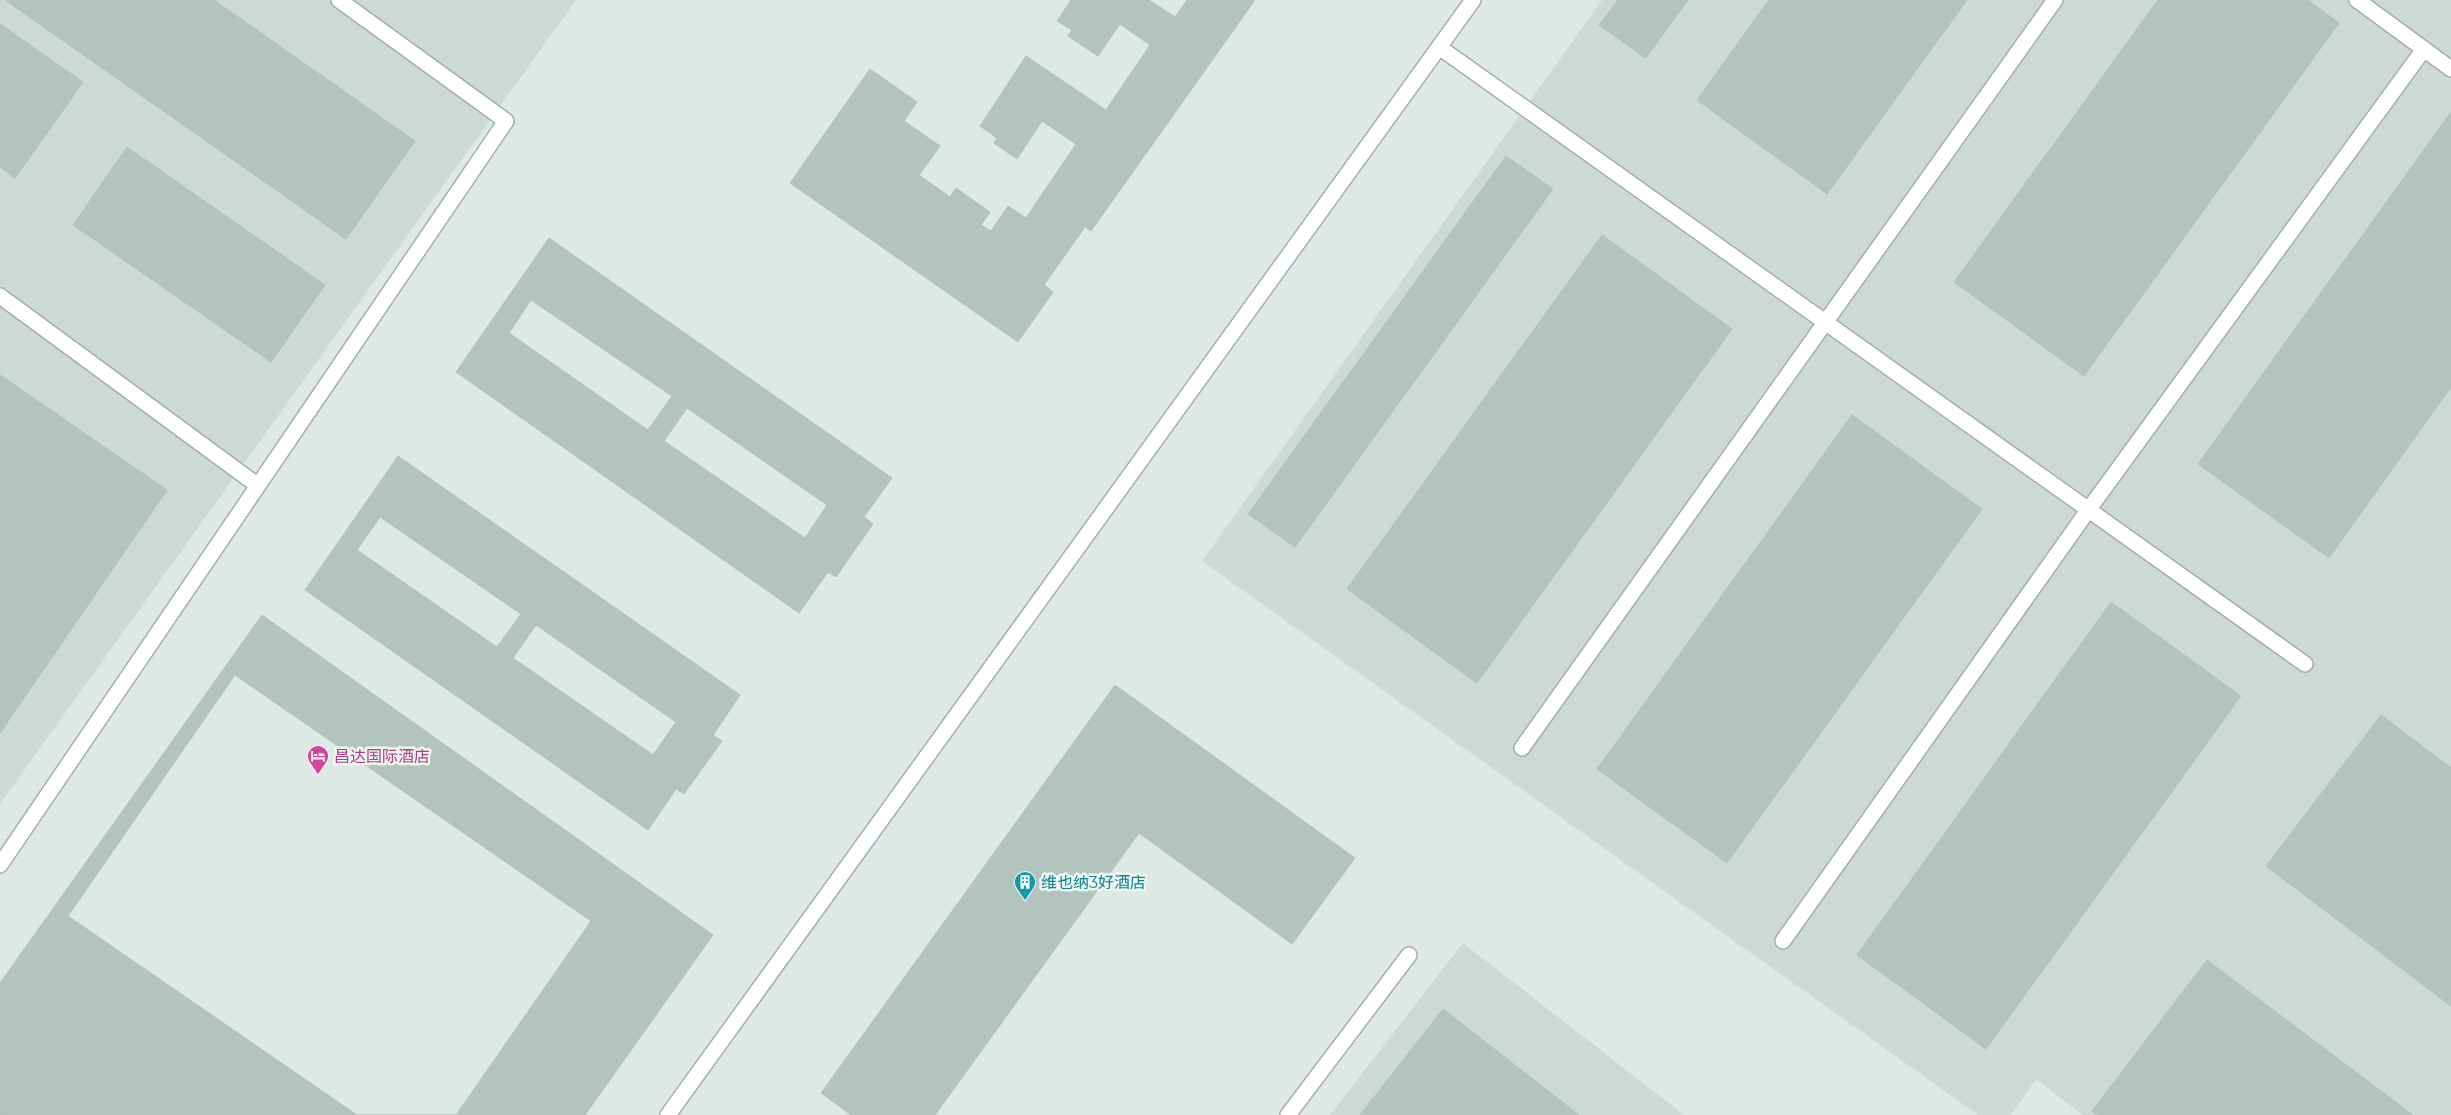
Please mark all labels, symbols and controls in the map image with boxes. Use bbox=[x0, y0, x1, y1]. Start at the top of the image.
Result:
hotel icon: 昌达国际酒店 bbox=[306, 744, 330, 775]
place label: 昌达国际酒店 bbox=[334, 747, 430, 766]
building icon: 维也纳3好酒店 bbox=[1013, 870, 1037, 901]
place label: 维也纳3好酒店 bbox=[1041, 873, 1146, 892]

